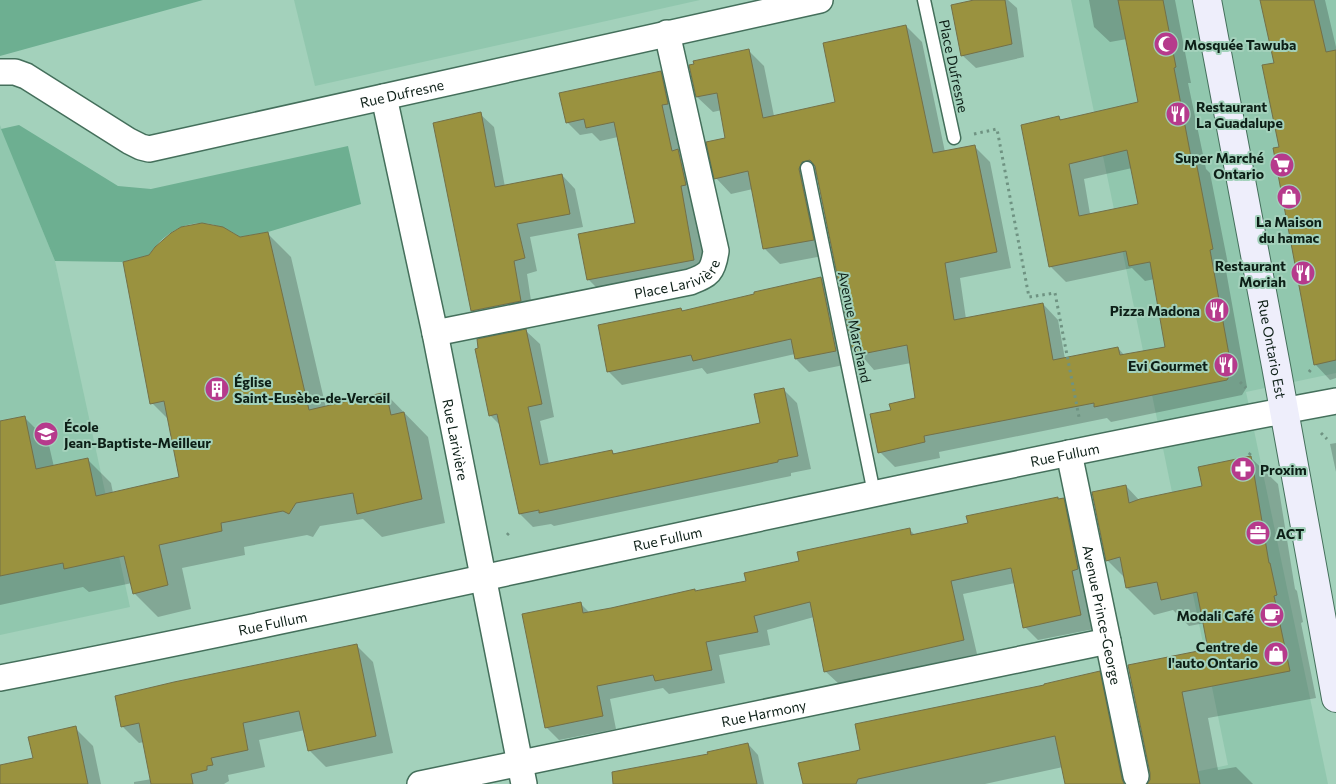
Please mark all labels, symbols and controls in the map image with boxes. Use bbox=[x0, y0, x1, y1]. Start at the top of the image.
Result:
street label: Place Dufresne bbox=[936, 18, 972, 114]
mosque icon: Mosquée Tawuba bbox=[1153, 31, 1179, 57]
place label: Mosquée Tawuba bbox=[1184, 36, 1296, 53]
street label: Rue Dufresne bbox=[358, 75, 445, 110]
place label: Restaurant La Guadalupe bbox=[1196, 98, 1283, 131]
restaurant icon: Restaurant La Guadalupe bbox=[1165, 101, 1191, 127]
place label: Super Marché Ontario bbox=[1175, 149, 1264, 182]
supermarket icon: Super Marché Ontario bbox=[1269, 152, 1295, 178]
shop icon: La Maison du hamac bbox=[1276, 184, 1302, 210]
place label: La Maison du hamac bbox=[1256, 213, 1322, 246]
street label: Place Larivière bbox=[632, 257, 723, 302]
place label: Restaurant Moriah bbox=[1215, 257, 1286, 290]
restaurant icon: Restaurant Moriah bbox=[1290, 260, 1316, 286]
street label: Avenue Marchand bbox=[835, 270, 875, 384]
restaurant icon: Pizza Madona bbox=[1204, 297, 1230, 323]
street label: Rue Ontario Est bbox=[1255, 298, 1290, 400]
place label: Pizza Madona bbox=[1110, 302, 1200, 319]
restaurant icon: Evi Gourmet bbox=[1213, 352, 1239, 378]
place label: Evi Gourmet bbox=[1128, 357, 1208, 374]
place label: Église Saint-Eusèbe-de-Verceil bbox=[234, 373, 390, 406]
building icon: Église Saint-Eusèbe-de-Verceil bbox=[204, 376, 230, 402]
street label: Rue Larivière bbox=[440, 397, 472, 482]
place label: École Jean-Baptiste-Meilleur bbox=[64, 418, 211, 451]
school or university icon: École Jean-Baptiste-Meilleur bbox=[33, 421, 59, 447]
street label: Rue Fullum bbox=[1029, 439, 1101, 469]
pharmacy icon: Proxim bbox=[1230, 456, 1256, 482]
place label: Proxim bbox=[1260, 461, 1307, 478]
office icon: ACT bbox=[1245, 520, 1271, 546]
street label: Rue Fullum bbox=[631, 522, 704, 554]
place label: ACT bbox=[1276, 525, 1304, 542]
street label: Avenue Prince-George bbox=[1080, 543, 1125, 686]
cafe icon: Modali Café bbox=[1259, 602, 1285, 628]
street label: Rue Fullum bbox=[236, 607, 308, 638]
place label: Modali Café bbox=[1176, 607, 1254, 624]
place label: Centre de l'auto Ontario bbox=[1168, 638, 1258, 671]
shop icon: Centre de l'auto Ontario bbox=[1263, 641, 1289, 667]
street label: Rue Harmony bbox=[720, 695, 808, 730]

